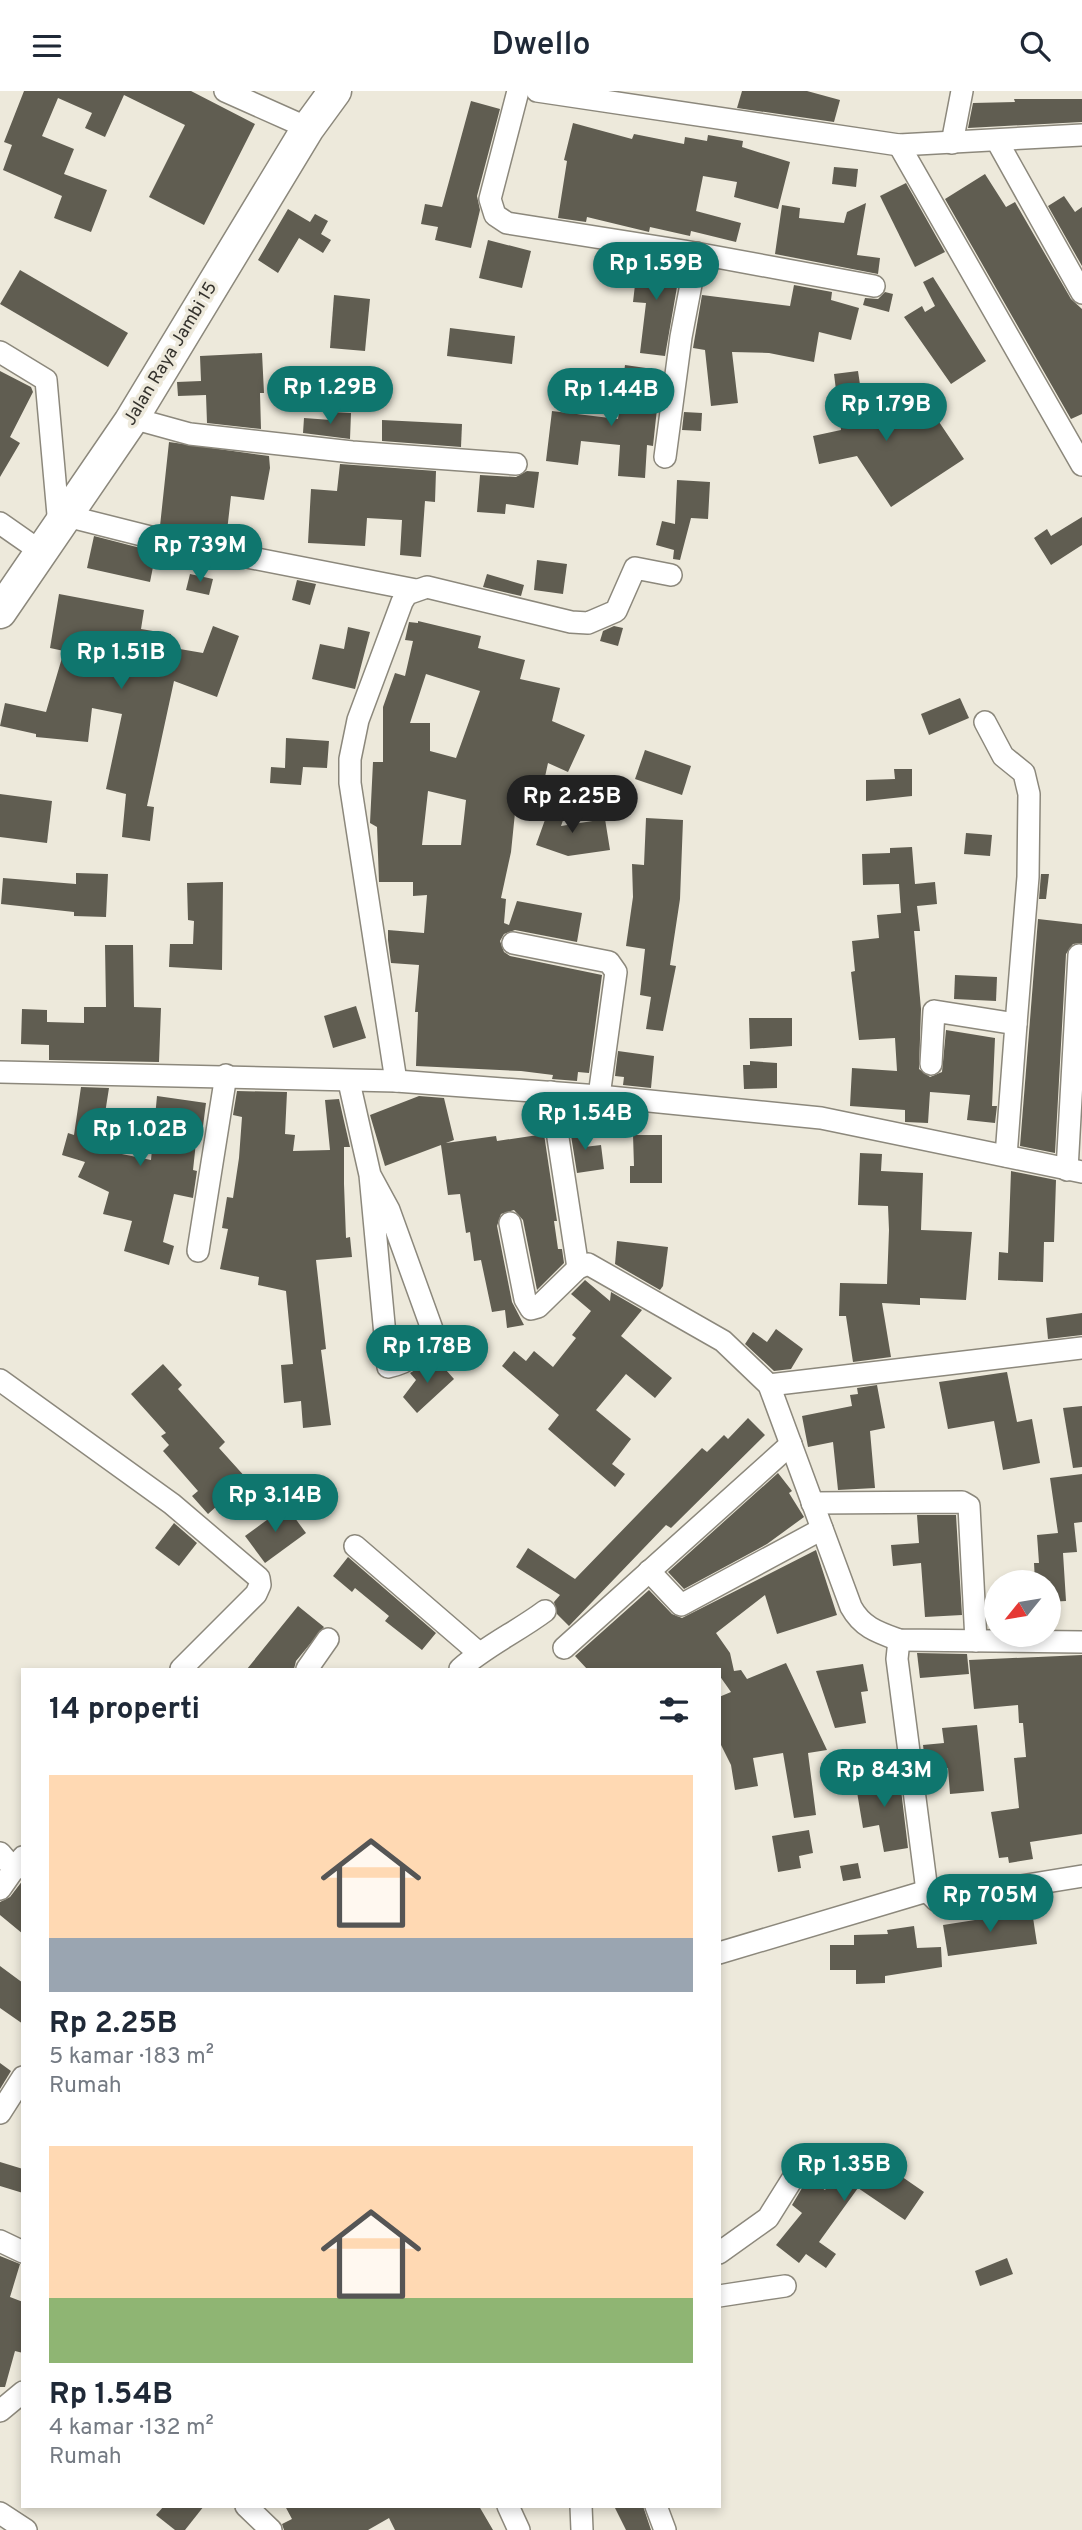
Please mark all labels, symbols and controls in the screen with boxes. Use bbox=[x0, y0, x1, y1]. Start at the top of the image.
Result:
text: Dwello bbox=[491, 26, 591, 66]
icon: menu bbox=[28, 27, 66, 65]
icon: search bbox=[1016, 27, 1054, 65]
pin: Rp 1.59B bbox=[584, 243, 728, 302]
text: Rp 1.59B bbox=[609, 250, 703, 279]
street label: Jalan Raya Jambi 15 bbox=[119, 278, 223, 430]
pin: Rp 1.29B bbox=[258, 367, 402, 426]
pin: Rp 1.44B bbox=[539, 369, 683, 428]
text: Rp 1.29B bbox=[283, 374, 377, 403]
text: Rp 1.44B bbox=[563, 376, 659, 405]
pin: Rp 1.79B bbox=[814, 383, 958, 443]
text: Rp 1.79B bbox=[841, 391, 931, 420]
pin: Rp 739M bbox=[135, 525, 265, 584]
text: Rp 739M bbox=[153, 532, 247, 561]
pin: Rp 1.51B bbox=[49, 631, 193, 691]
text: Rp 1.51B bbox=[77, 639, 165, 668]
pin: Rp 2.25B bbox=[500, 775, 644, 835]
text: Rp 2.25B bbox=[523, 783, 621, 812]
pin: Rp 1.54B bbox=[513, 1093, 657, 1152]
text: Rp 1.54B bbox=[538, 1100, 632, 1129]
pin: Rp 1.02B bbox=[68, 1109, 212, 1168]
text: Rp 1.02B bbox=[93, 1116, 187, 1145]
pin: Rp 1.78B bbox=[355, 1325, 499, 1385]
text: Rp 1.78B bbox=[382, 1333, 472, 1362]
pin: Rp 3.14B bbox=[203, 1475, 347, 1534]
text: Rp 3.14B bbox=[228, 1482, 322, 1511]
north arrow bbox=[984, 1570, 1060, 1647]
map controls bbox=[984, 1570, 1061, 1647]
icon: filters bbox=[655, 1691, 693, 1729]
text: 14 properti bbox=[49, 1692, 200, 1729]
pin: Rp 843M bbox=[819, 1749, 949, 1809]
text: Rp 843M bbox=[836, 1757, 932, 1786]
icon: home bbox=[308, 1820, 434, 1946]
pin: Rp 705M bbox=[925, 1875, 1055, 1934]
text: Rp 705M bbox=[942, 1882, 1038, 1911]
text: Rp 2.25B bbox=[49, 2006, 178, 2043]
text: 5 kamar · 183 m² bbox=[49, 2043, 214, 2072]
text: Rumah bbox=[49, 2072, 122, 2101]
pin: Rp 1.35B bbox=[772, 2143, 916, 2203]
text: Rp 1.35B bbox=[797, 2151, 891, 2180]
icon: home bbox=[308, 2191, 434, 2317]
text: Rp 1.54B bbox=[49, 2377, 173, 2414]
text: 4 kamar · 132 m² bbox=[49, 2414, 214, 2443]
text: Rumah bbox=[49, 2443, 122, 2472]

